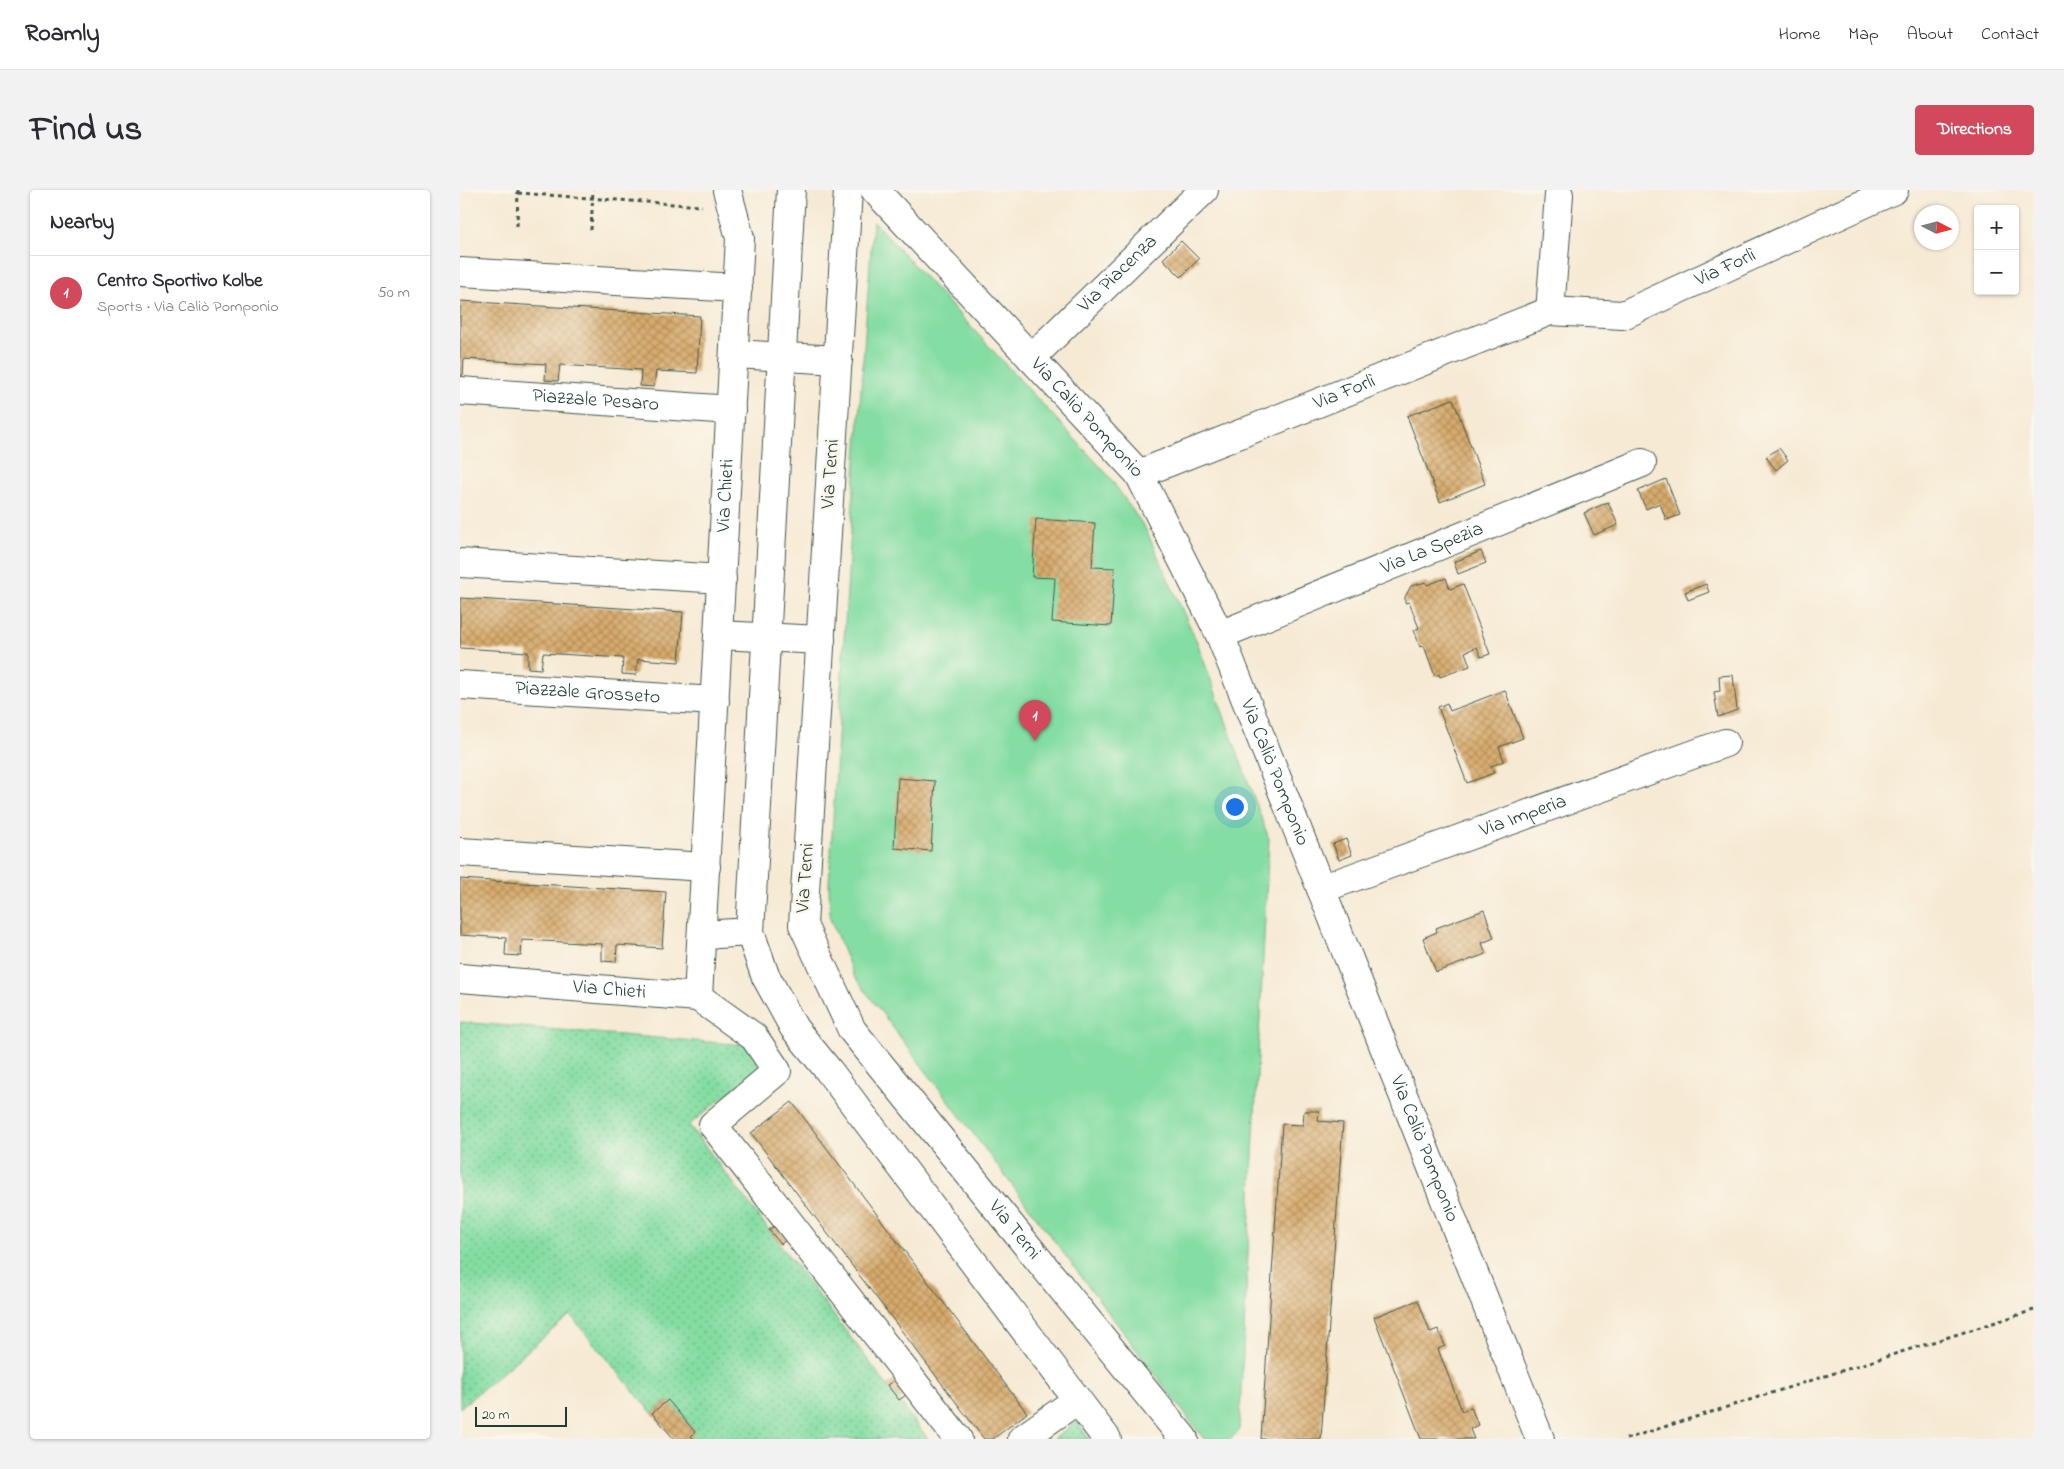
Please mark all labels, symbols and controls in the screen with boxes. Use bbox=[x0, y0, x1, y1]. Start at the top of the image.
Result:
text: Roamly bbox=[25, 17, 100, 52]
text: Home bbox=[1779, 22, 1820, 48]
text: Map bbox=[1848, 22, 1879, 48]
text: About bbox=[1907, 22, 1953, 48]
text: Contact bbox=[1981, 22, 2039, 48]
text: Find us bbox=[30, 105, 142, 156]
button: Directions bbox=[1915, 105, 2034, 155]
north arrow bbox=[1914, 205, 1959, 250]
map controls bbox=[1974, 205, 2019, 295]
button: + bbox=[1974, 205, 2019, 250]
text: Nearby bbox=[50, 208, 114, 238]
street label: Via Piacenza bbox=[1071, 228, 1164, 320]
street label: Via Forlì bbox=[1689, 241, 1761, 295]
button: − bbox=[1974, 250, 2019, 295]
text: Centro Sportivo Kolbe bbox=[97, 268, 263, 295]
text: 1 bbox=[63, 281, 69, 305]
text: 50 m bbox=[378, 281, 410, 305]
text: Sports · Via Caliò Pomponio bbox=[97, 295, 279, 319]
street label: Via Caliò Pomponio bbox=[1022, 350, 1150, 485]
street label: Via Forlì bbox=[1308, 367, 1380, 418]
street label: Piazzale Pesaro bbox=[531, 382, 660, 419]
street label: Via Terni bbox=[814, 438, 848, 511]
street label: Via Chieti bbox=[709, 458, 742, 534]
street label: Via La Spezia bbox=[1375, 515, 1488, 583]
street label: Piazzale Grosseto bbox=[514, 674, 661, 712]
street label: Via Caliò Pomponio bbox=[1232, 694, 1317, 850]
pin: 1 bbox=[1019, 700, 1051, 741]
street label: Via Imperia bbox=[1475, 787, 1571, 845]
your location bbox=[1222, 794, 1248, 820]
street label: Via Terni bbox=[789, 842, 823, 915]
street label: Via Chieti bbox=[571, 972, 647, 1007]
street label: Via Caliò Pomponio bbox=[1382, 1070, 1467, 1226]
street label: Via Terni bbox=[981, 1193, 1048, 1266]
scale bar bbox=[475, 1404, 568, 1427]
text: 20 m bbox=[482, 1405, 509, 1426]

